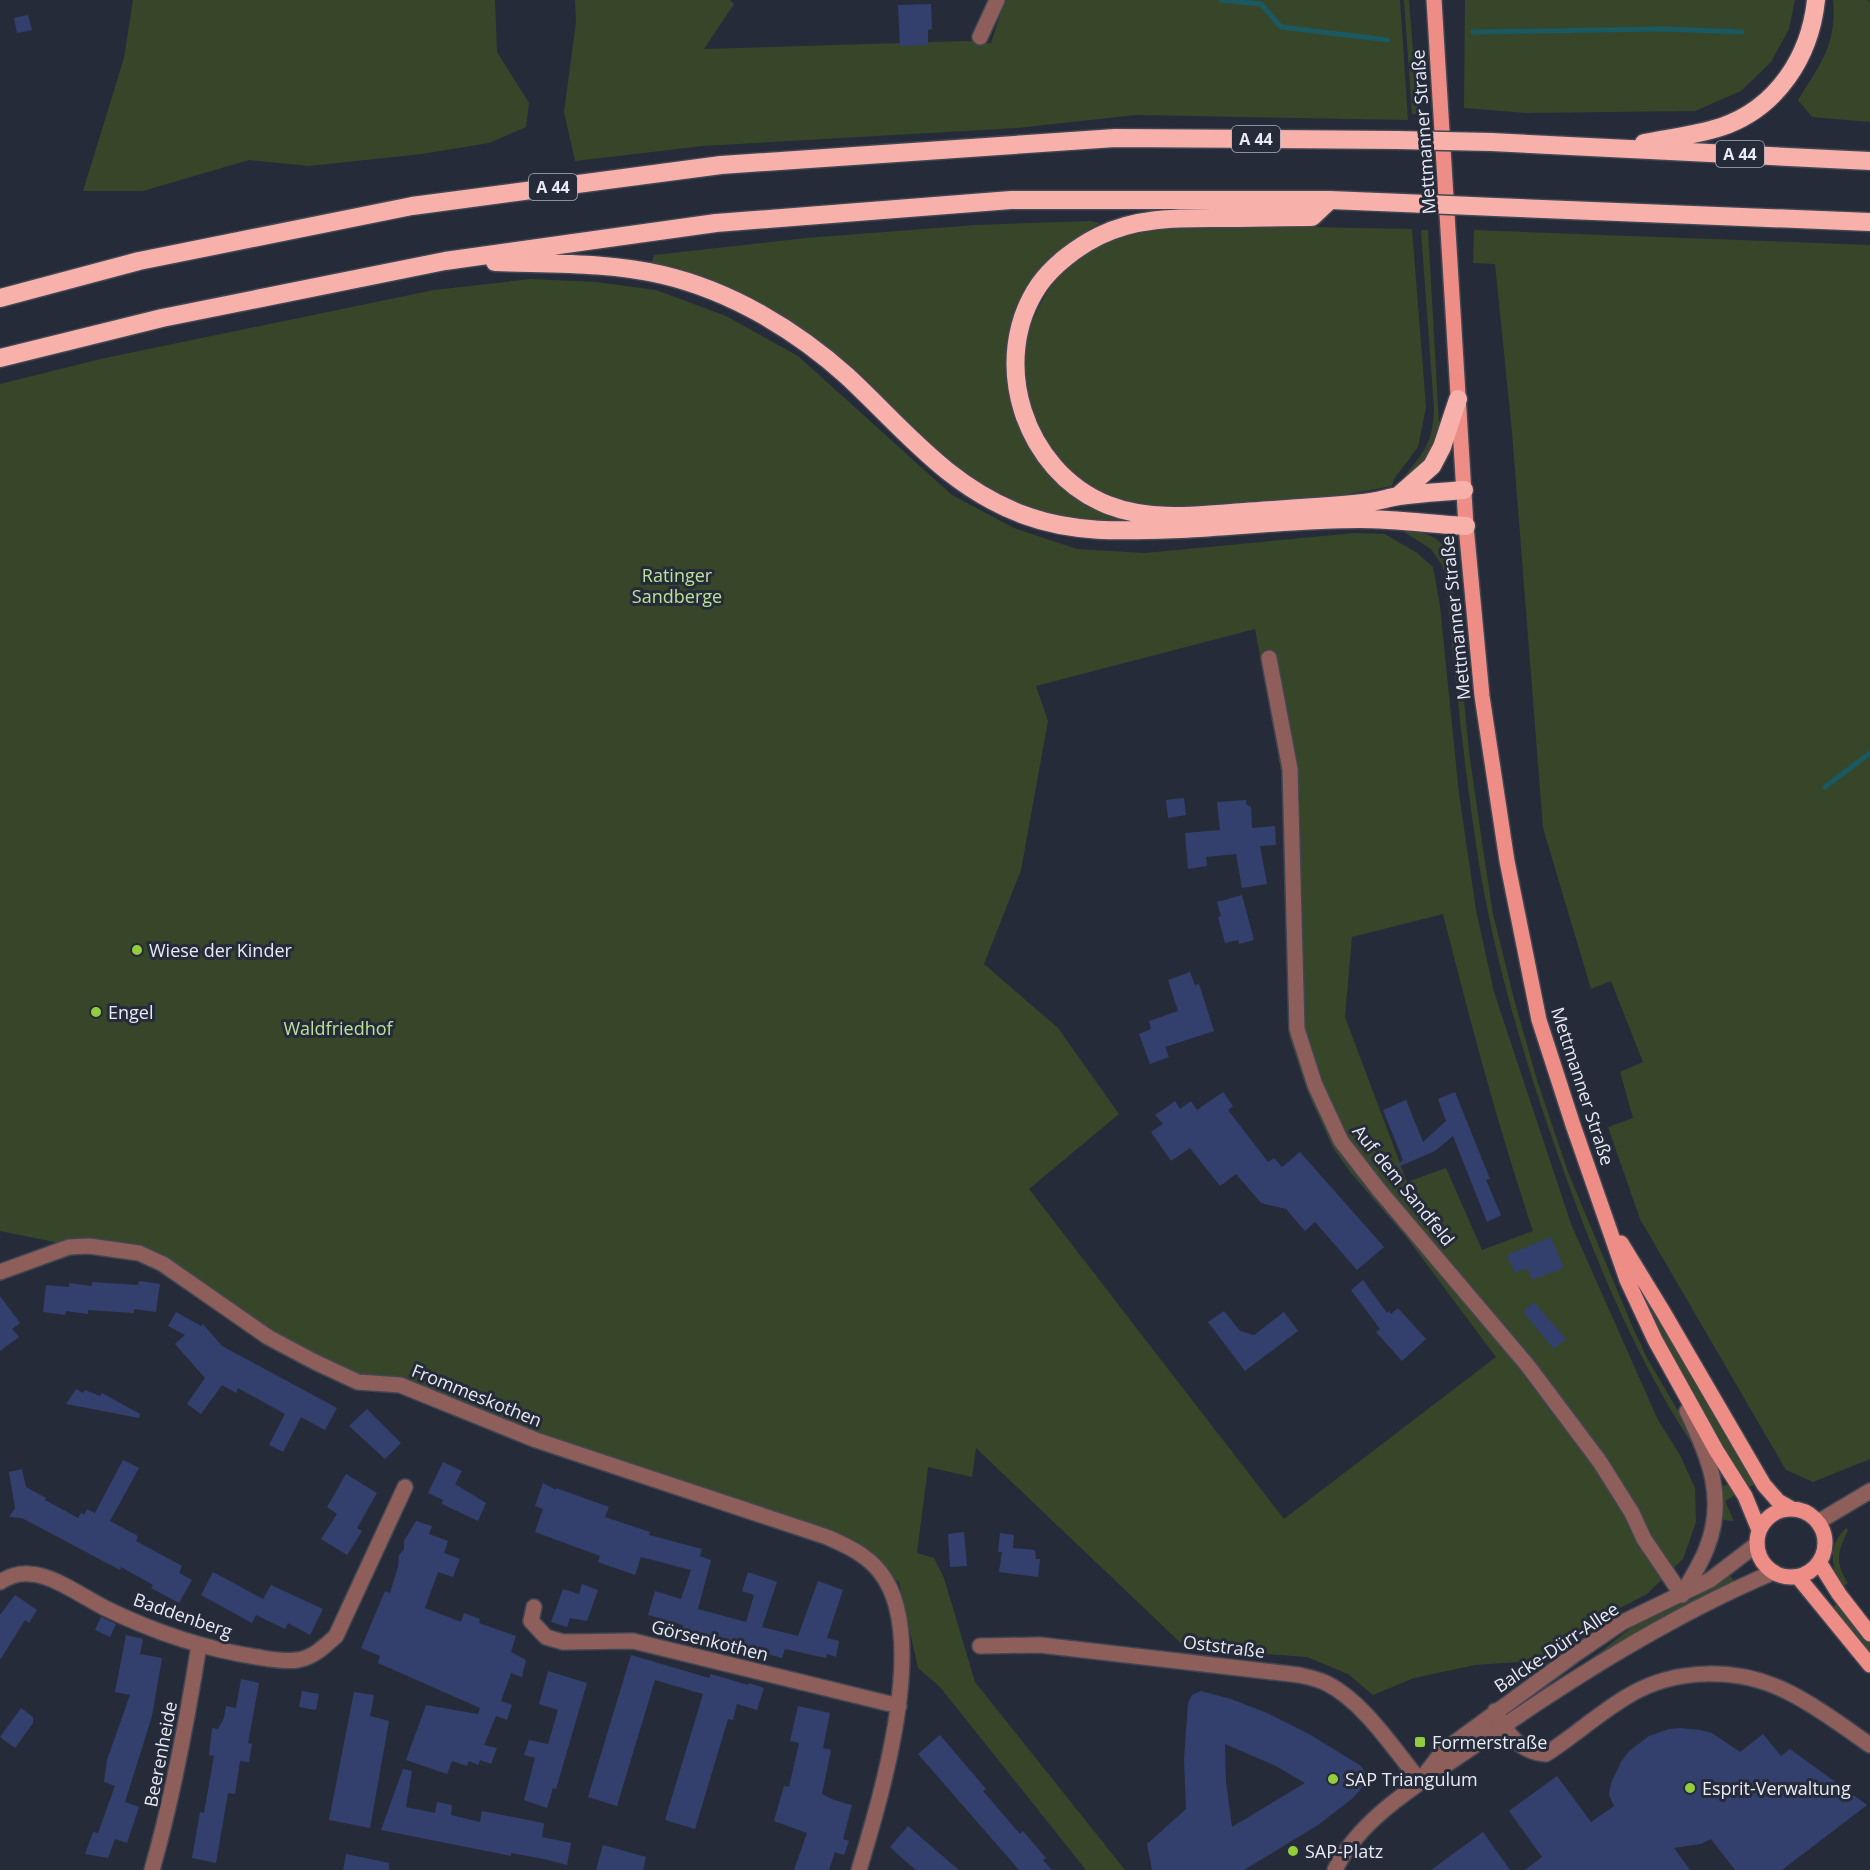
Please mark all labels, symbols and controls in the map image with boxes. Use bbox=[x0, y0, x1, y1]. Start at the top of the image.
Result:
street label: Mettmanner Straße bbox=[1405, 49, 1441, 215]
road number: A 44 bbox=[1232, 126, 1280, 152]
road number: A 44 bbox=[1716, 141, 1764, 167]
road number: A 44 bbox=[529, 174, 577, 200]
street label: Mettmanner Straße bbox=[1434, 535, 1476, 701]
park label: Ratinger Sandberge bbox=[632, 563, 722, 608]
place label: Wiese der Kinder bbox=[149, 938, 293, 962]
marker: Wiese der Kinder bbox=[130, 943, 144, 957]
place label: Engel bbox=[108, 1000, 153, 1024]
street label: Mettmanner Straße bbox=[1546, 1004, 1620, 1168]
marker: Engel bbox=[89, 1005, 103, 1019]
park label: Waldfriedhof bbox=[283, 1016, 394, 1040]
street label: Auf dem Sandfeld bbox=[1348, 1119, 1460, 1251]
street label: Frommeskothen bbox=[408, 1358, 546, 1432]
street label: Baddenberg bbox=[130, 1587, 236, 1643]
street label: Balcke-Dürr-Allee bbox=[1489, 1596, 1623, 1698]
street label: Görsenkothen bbox=[649, 1614, 771, 1666]
street label: Oststraße bbox=[1182, 1629, 1266, 1663]
street label: Beerenheide bbox=[138, 1699, 182, 1809]
place label: Formerstraße bbox=[1432, 1730, 1547, 1754]
marker: Formerstraße bbox=[1413, 1735, 1427, 1749]
place label: SAP Triangulum bbox=[1345, 1767, 1478, 1791]
marker: SAP Triangulum bbox=[1326, 1772, 1340, 1786]
place label: Esprit-Verwaltung bbox=[1702, 1776, 1851, 1800]
marker: Esprit-Verwaltung bbox=[1683, 1781, 1697, 1795]
place label: SAP-Platz bbox=[1305, 1839, 1383, 1863]
marker: SAP-Platz bbox=[1286, 1844, 1300, 1858]

